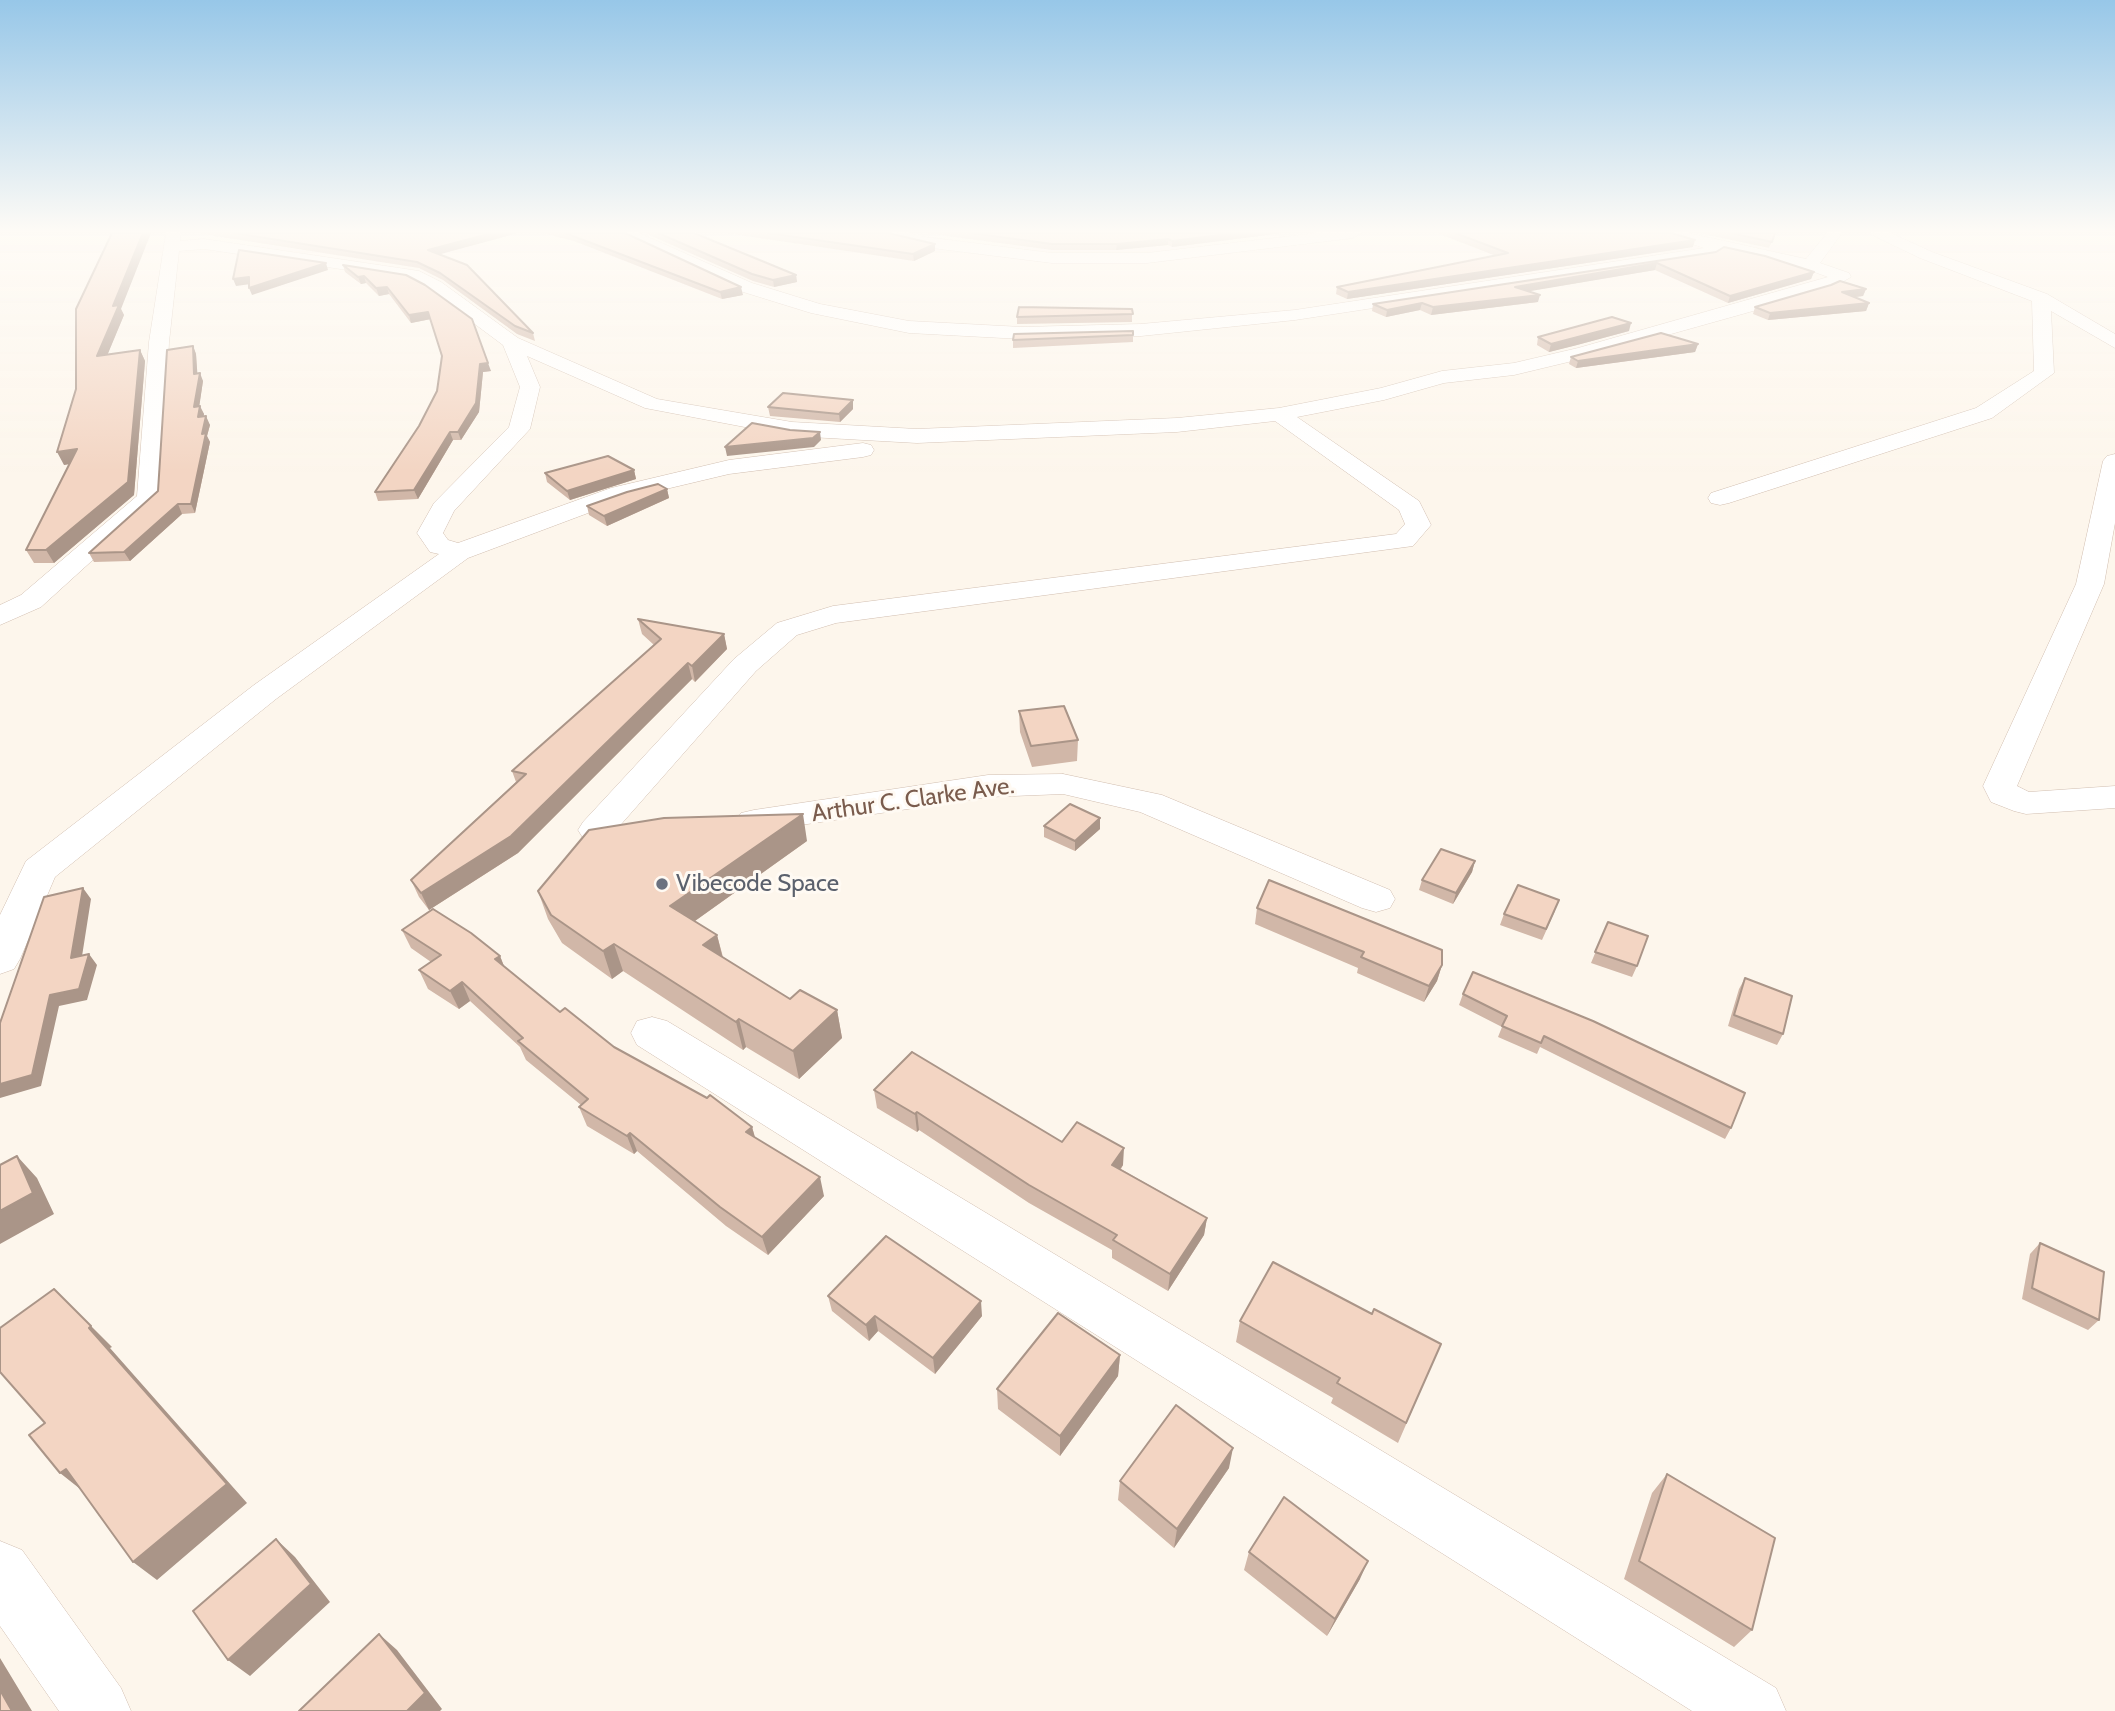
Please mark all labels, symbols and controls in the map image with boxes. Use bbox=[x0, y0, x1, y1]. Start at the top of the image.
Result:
street label: Arthur C. Clarke Ave. bbox=[810, 772, 1016, 828]
place label: Vibecode Space bbox=[676, 870, 839, 898]
marker: Vibecode Space bbox=[654, 876, 670, 892]

